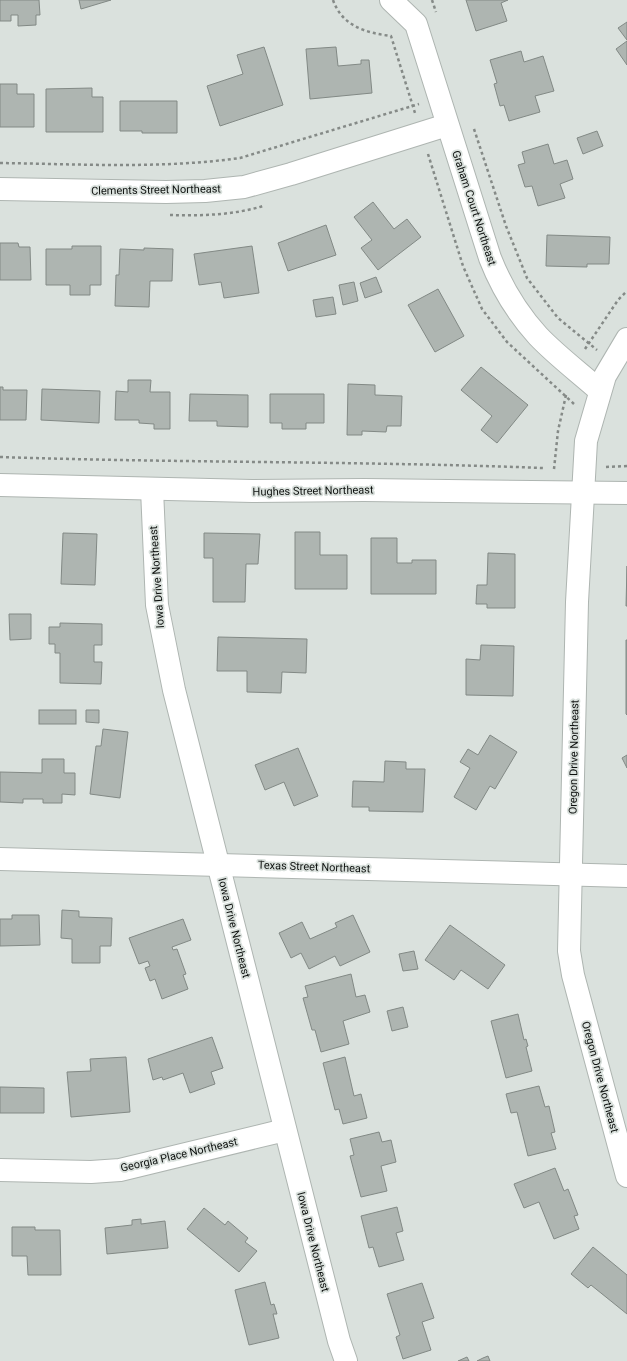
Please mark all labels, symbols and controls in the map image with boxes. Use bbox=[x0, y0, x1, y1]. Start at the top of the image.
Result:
street label: Graham Court Northeast bbox=[449, 149, 499, 267]
street label: Clements Street Northeast bbox=[91, 182, 221, 198]
street label: Hughes Street Northeast bbox=[252, 483, 374, 499]
street label: Iowa Drive Northeast bbox=[147, 525, 167, 629]
street label: Oregon Drive Northeast bbox=[567, 699, 582, 814]
street label: Texas Street Northeast bbox=[258, 859, 371, 875]
street label: Iowa Drive Northeast bbox=[215, 877, 253, 980]
street label: Oregon Drive Northeast bbox=[579, 1020, 621, 1134]
street label: Georgia Place Northeast bbox=[119, 1135, 239, 1175]
street label: Iowa Drive Northeast bbox=[294, 1191, 332, 1294]

